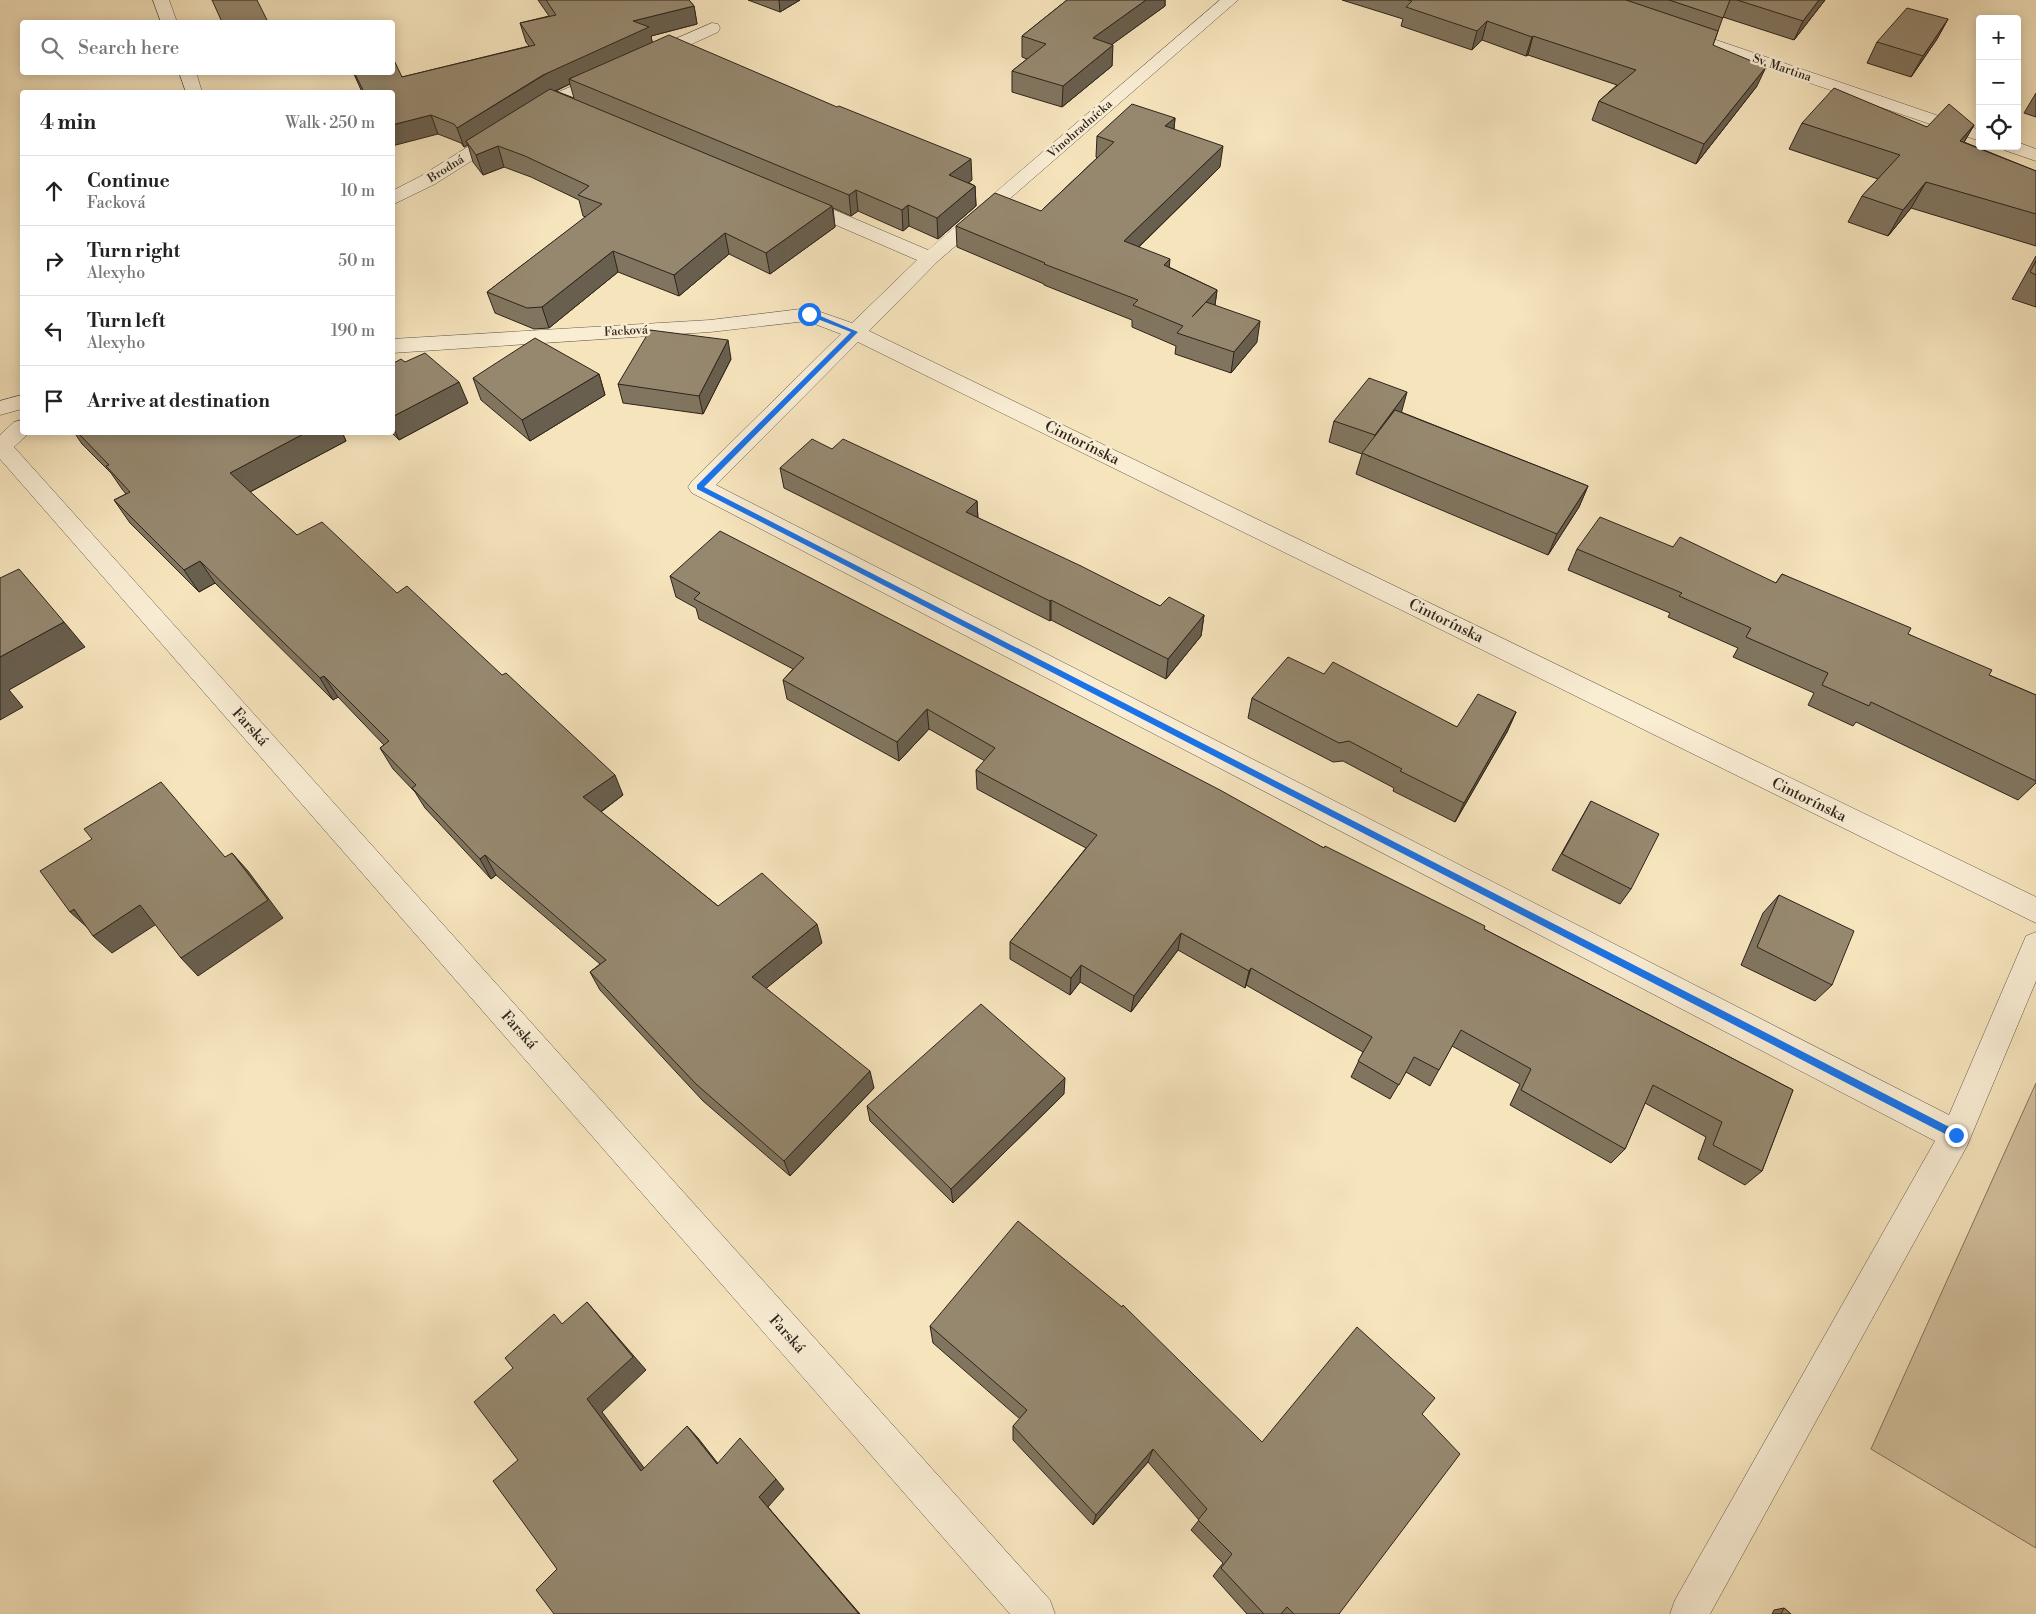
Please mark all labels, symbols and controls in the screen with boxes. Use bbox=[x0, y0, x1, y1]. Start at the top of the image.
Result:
map controls bbox=[1976, 15, 2021, 150]
button: + bbox=[1976, 15, 2021, 60]
search box bbox=[20, 20, 395, 75]
icon: search bbox=[38, 34, 66, 62]
text: Search here bbox=[78, 36, 179, 60]
street label: Sv. Martina bbox=[1751, 51, 1814, 85]
button: − bbox=[1976, 60, 2021, 105]
street label: Vinohradnícka bbox=[1044, 96, 1116, 162]
button: locate bbox=[1976, 105, 2021, 150]
text: 4 min bbox=[40, 110, 96, 136]
text: Walk · 250 m bbox=[285, 113, 375, 133]
street label: Brodná bbox=[424, 151, 468, 187]
text: Continue bbox=[87, 169, 170, 193]
icon: ahead bbox=[40, 177, 68, 205]
text: 10 m bbox=[341, 181, 375, 201]
text: Facková bbox=[87, 193, 146, 213]
text: Turn right bbox=[87, 239, 180, 263]
icon: right bbox=[40, 247, 68, 275]
text: 50 m bbox=[338, 251, 375, 271]
text: Alexyho bbox=[87, 263, 145, 283]
route start bbox=[798, 303, 821, 326]
text: Turn left bbox=[87, 309, 166, 333]
icon: left bbox=[40, 317, 68, 345]
text: 190 m bbox=[331, 321, 375, 341]
street label: Facková bbox=[604, 322, 649, 340]
text: Alexyho bbox=[87, 333, 145, 353]
icon: arrive bbox=[40, 387, 68, 415]
text: Arrive at destination bbox=[87, 389, 270, 413]
street label: Cintorínska bbox=[1041, 417, 1123, 469]
street label: Cintorínska bbox=[1405, 595, 1487, 647]
street label: Farská bbox=[228, 704, 273, 751]
street label: Cintorínska bbox=[1768, 774, 1850, 826]
street label: Farská bbox=[497, 1007, 542, 1054]
route end bbox=[1945, 1124, 1968, 1147]
street label: Farská bbox=[765, 1311, 810, 1358]

